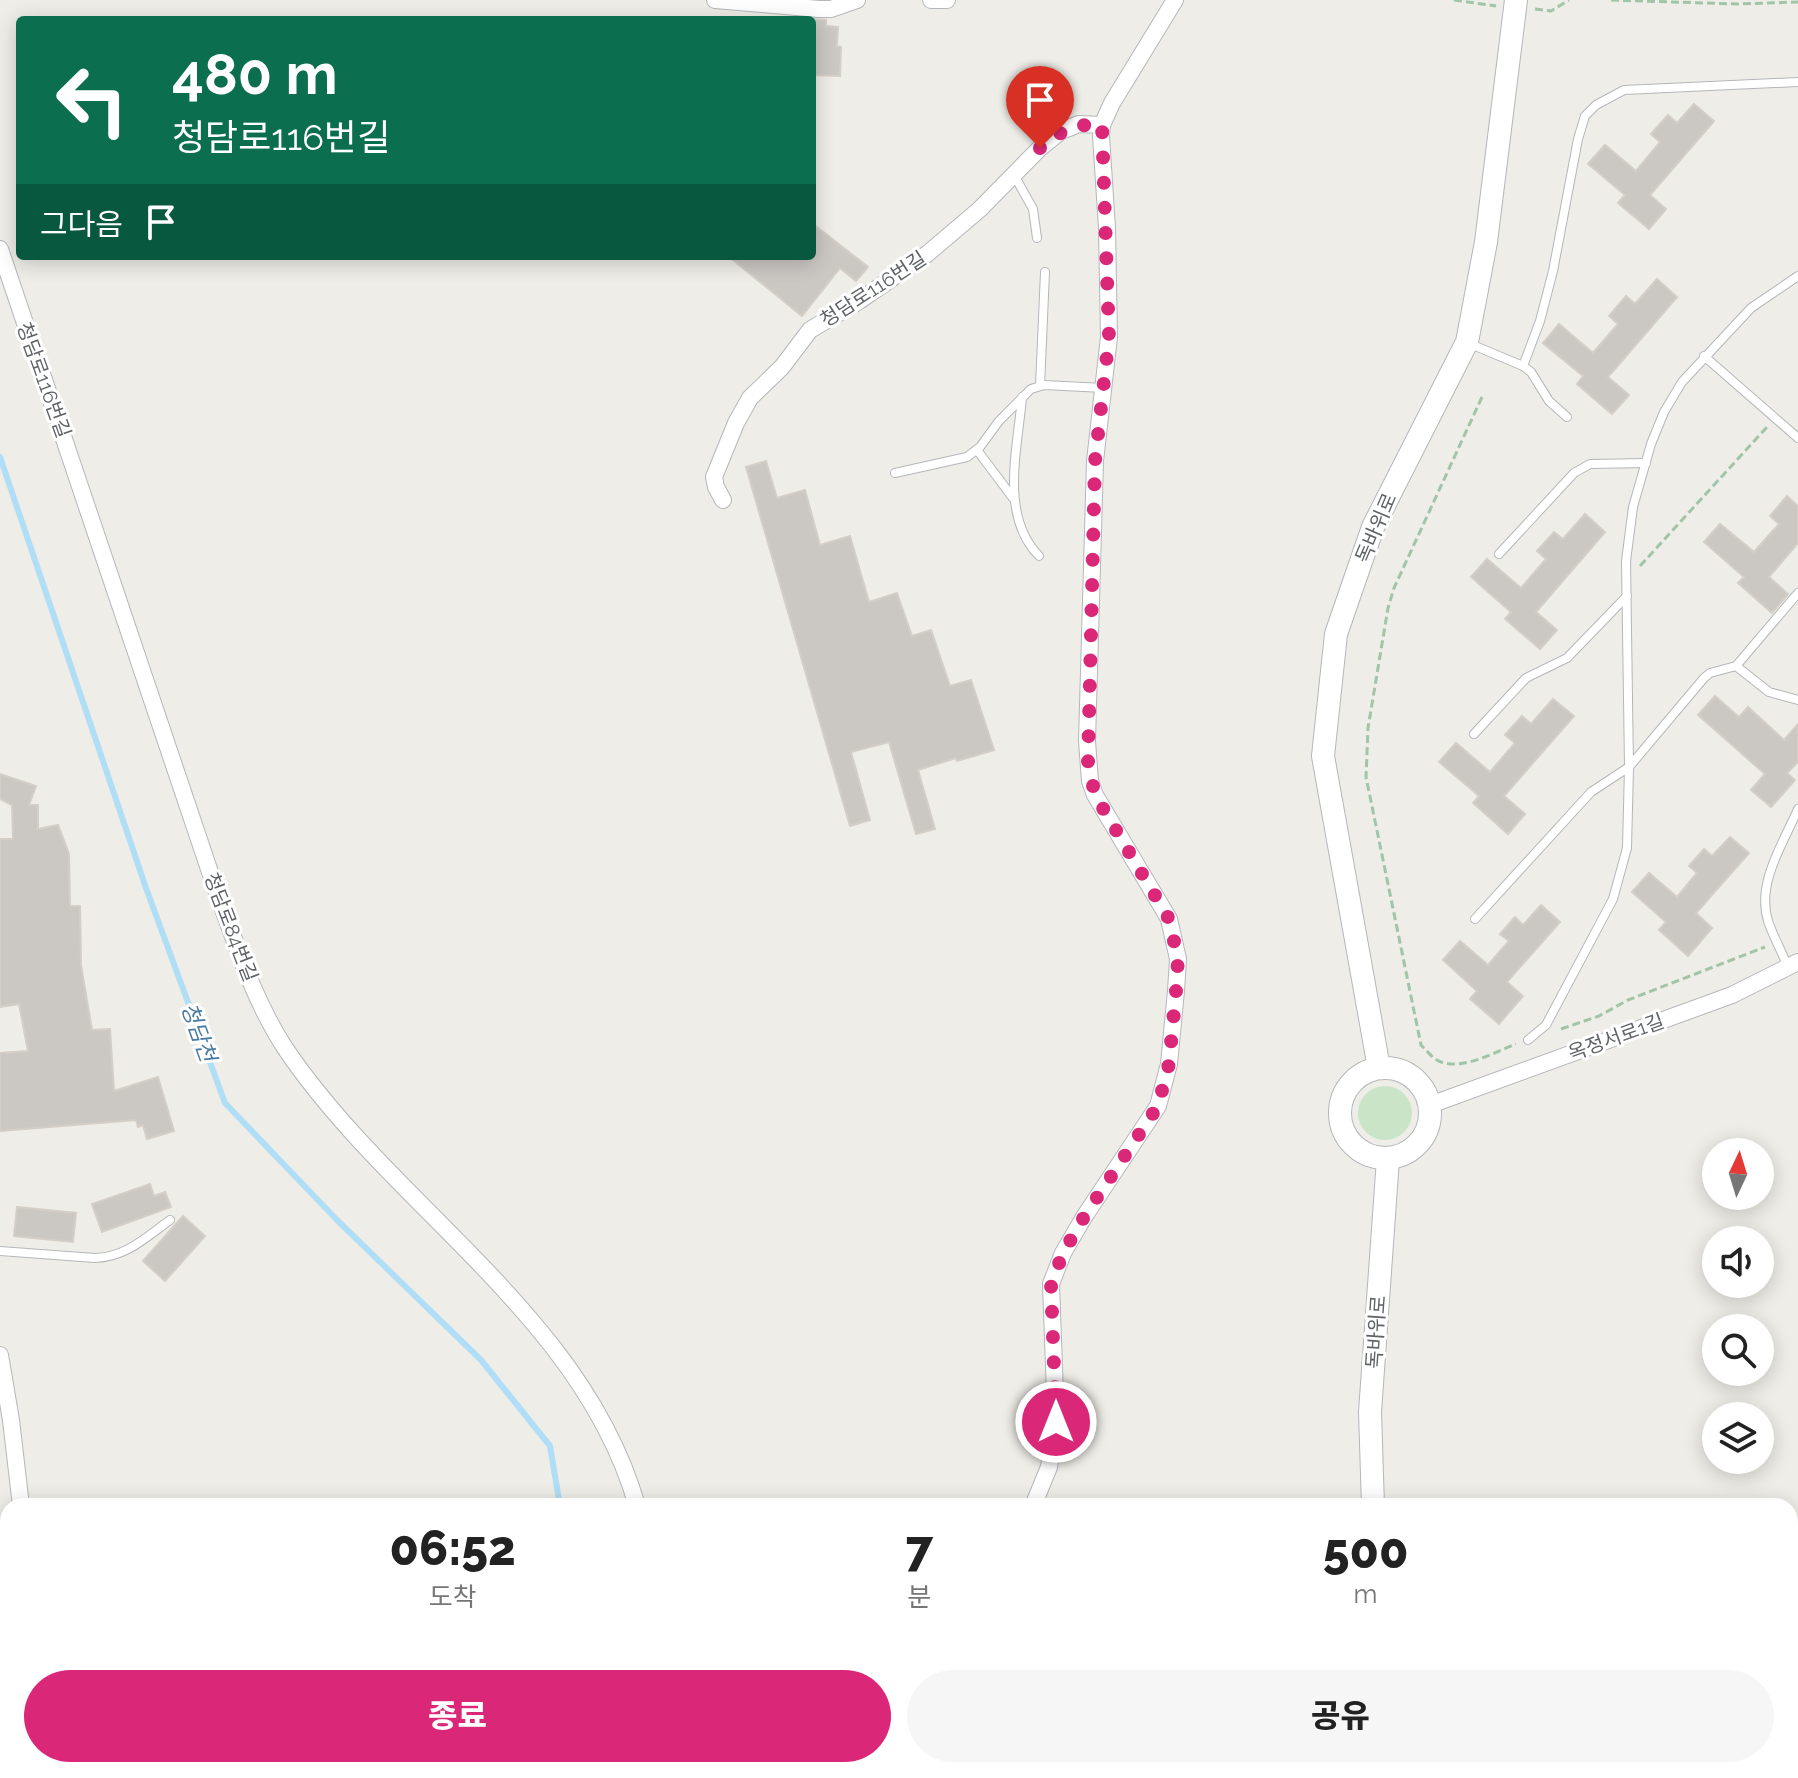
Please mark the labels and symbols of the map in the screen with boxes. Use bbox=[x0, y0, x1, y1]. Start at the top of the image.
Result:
pin bbox=[1006, 66, 1074, 148]
street label: 청담로116번길 bbox=[816, 246, 930, 332]
street label: 청담로116번길 bbox=[12, 319, 76, 441]
street label: 독바위로 bbox=[1351, 489, 1401, 567]
street label: 청담로84번길 bbox=[199, 869, 263, 985]
water label: 청담천 bbox=[176, 999, 223, 1068]
street label: 옥정서로1길 bbox=[1565, 1009, 1667, 1065]
north arrow bbox=[1702, 1138, 1774, 1210]
street label: 독바위로 bbox=[1361, 1294, 1391, 1370]
position arrow bbox=[1014, 1380, 1098, 1464]

